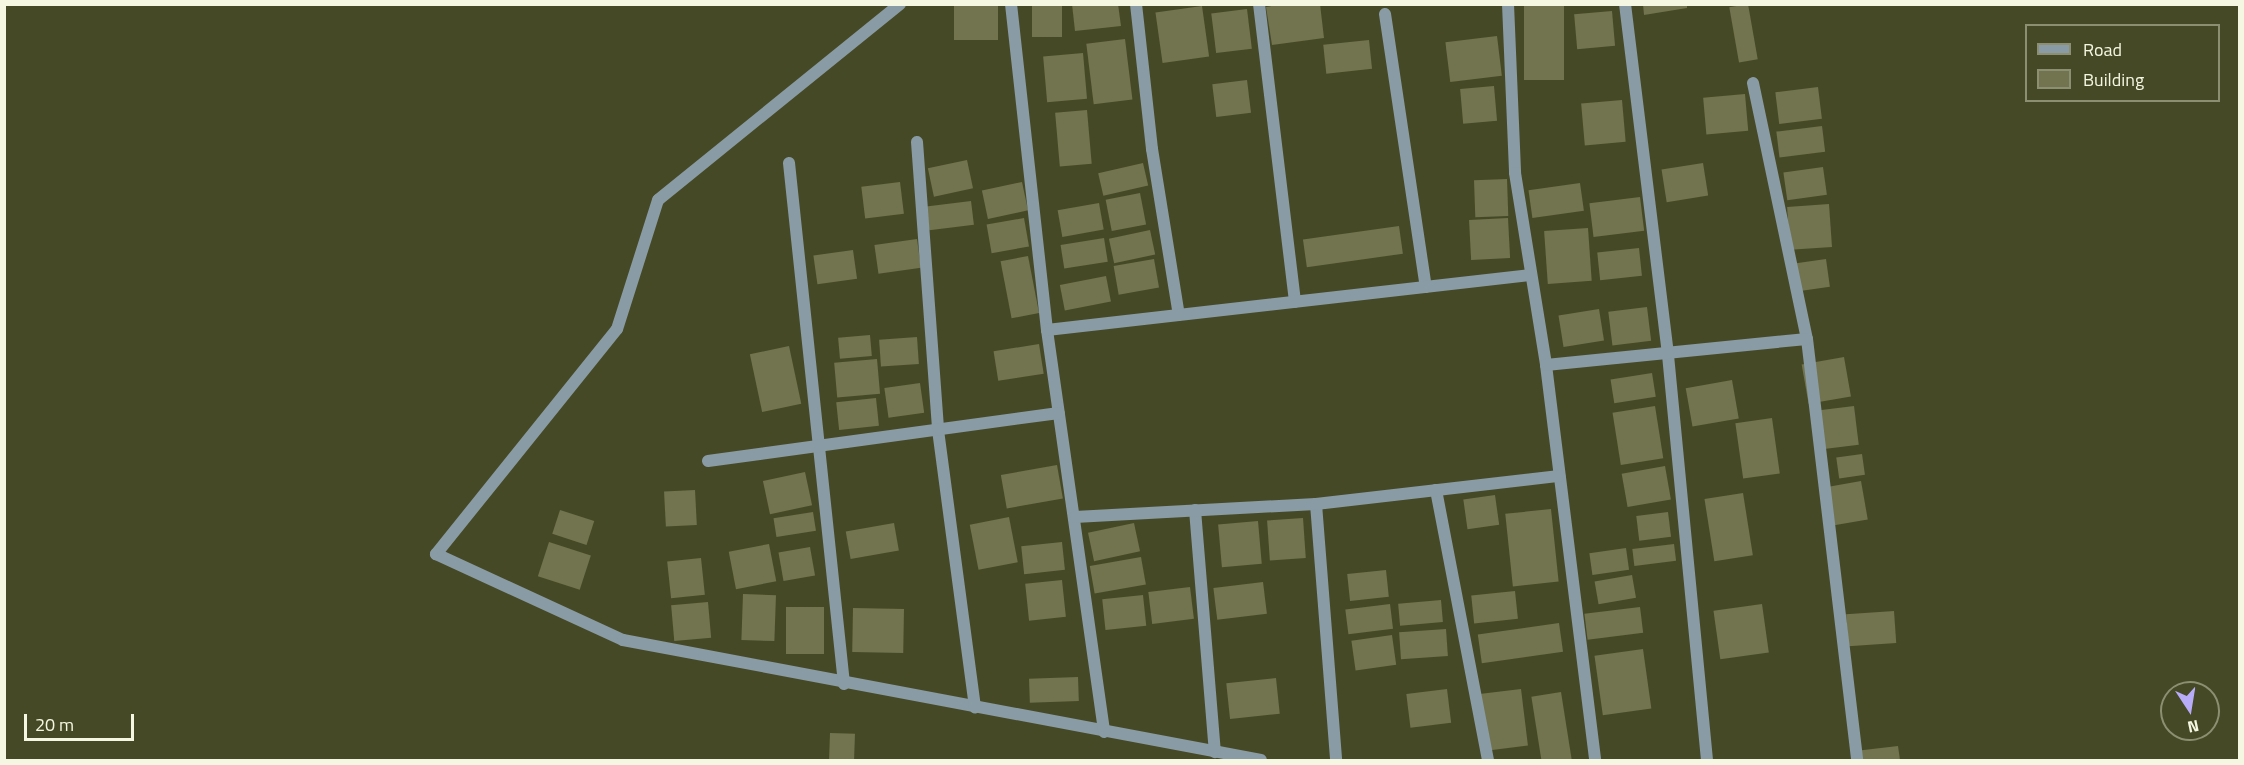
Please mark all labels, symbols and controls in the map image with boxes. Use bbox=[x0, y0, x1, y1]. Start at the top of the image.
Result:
legend bbox=[2025, 24, 2220, 102]
text: Road bbox=[2083, 36, 2122, 63]
text: Building bbox=[2083, 66, 2144, 93]
north arrow bbox=[2160, 681, 2220, 741]
scale bar bbox=[27, 702, 136, 740]
text: 20 m bbox=[35, 711, 74, 738]
text: N bbox=[2185, 714, 2201, 740]

